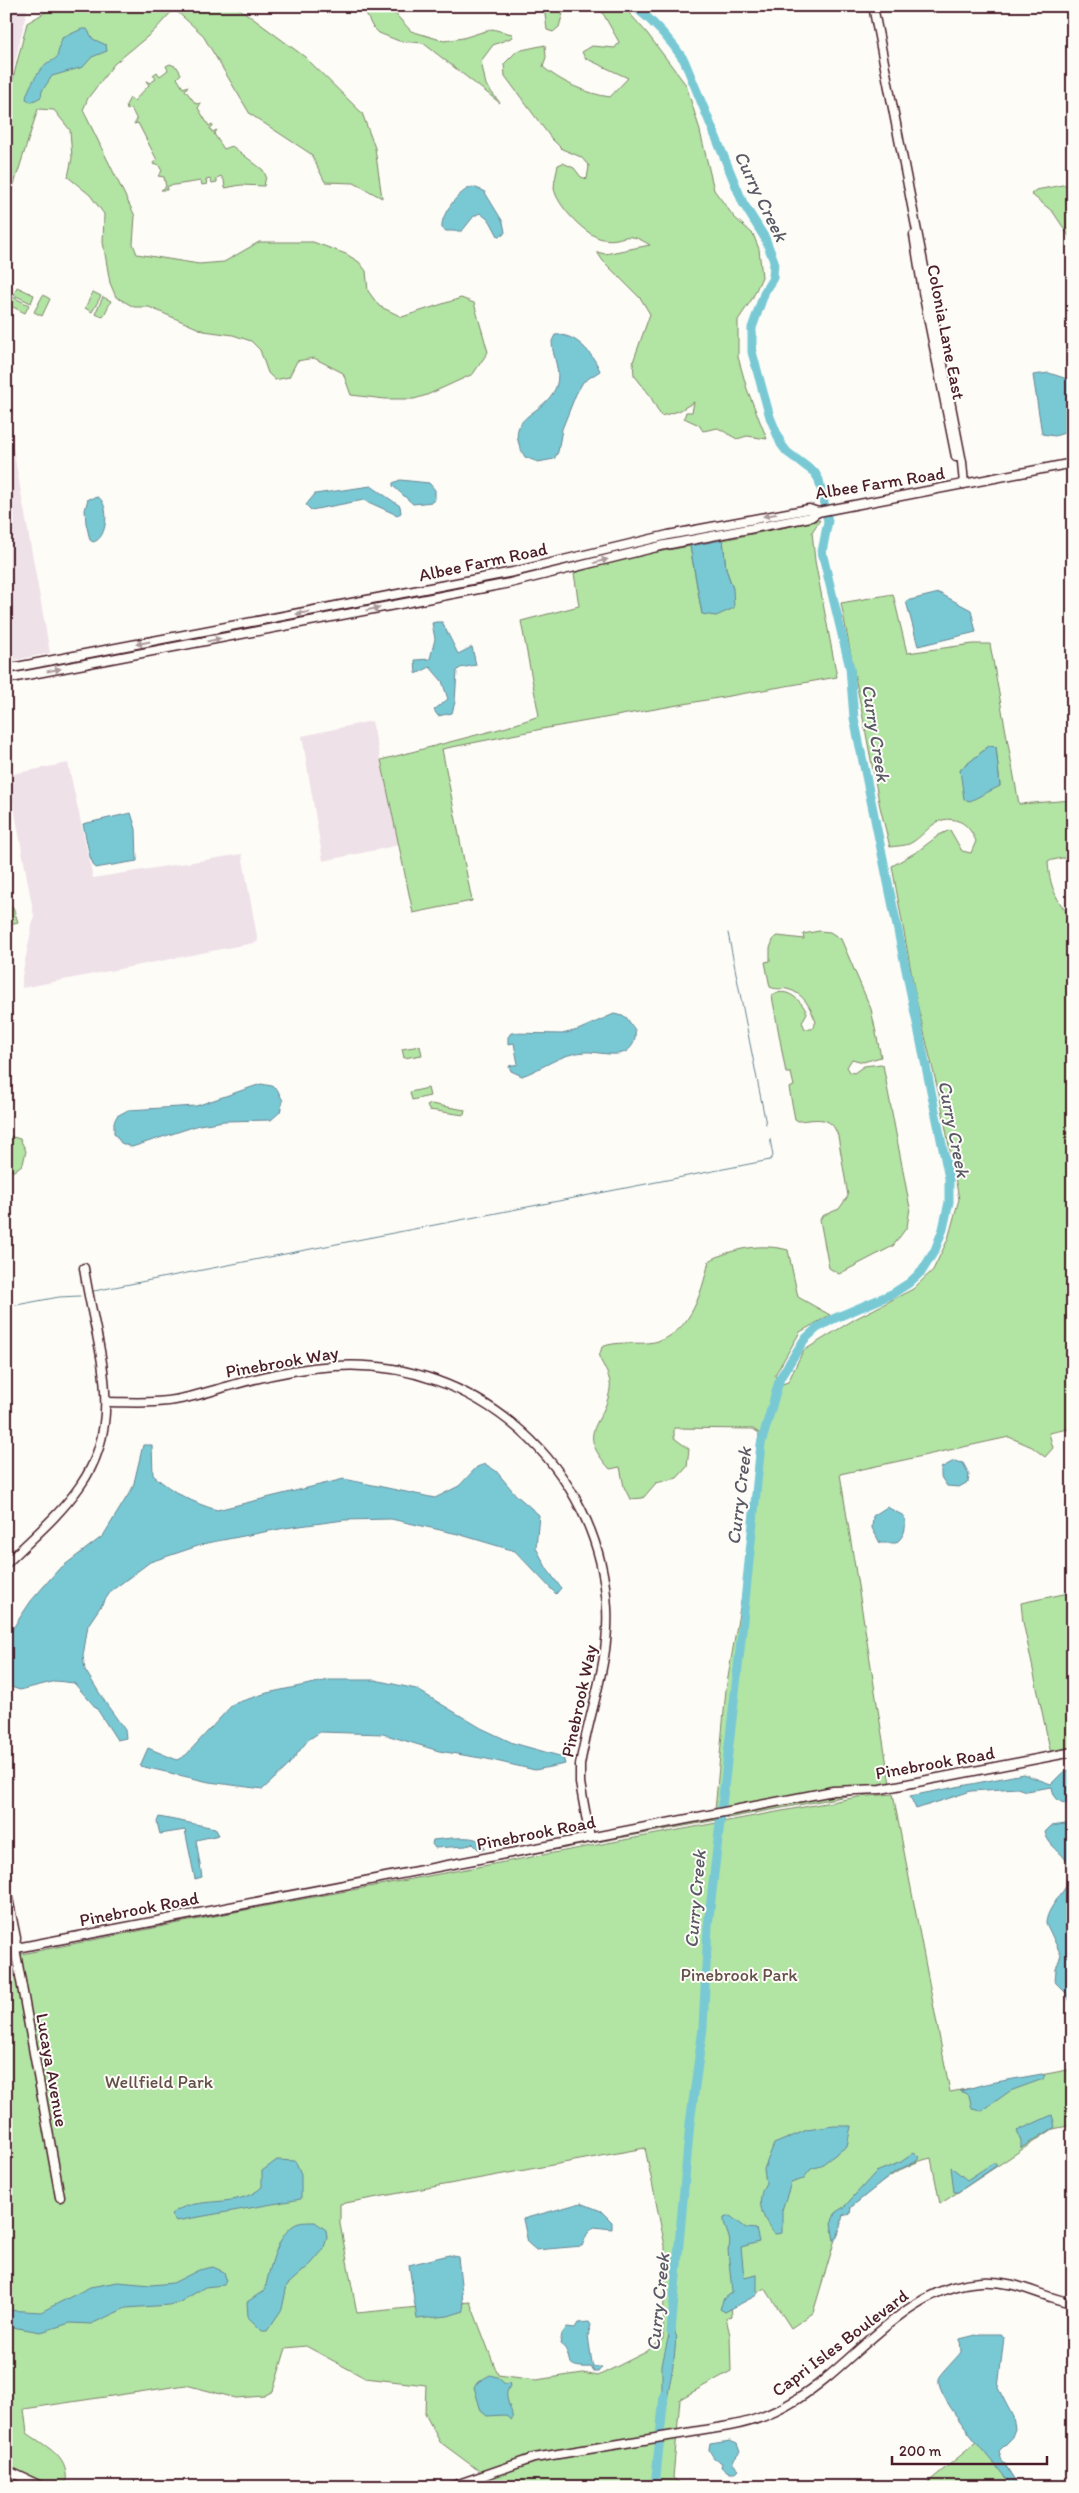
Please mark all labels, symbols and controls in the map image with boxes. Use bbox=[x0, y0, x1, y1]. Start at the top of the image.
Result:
water label: Curry Creek bbox=[729, 147, 793, 246]
street label: Colonia Lane East bbox=[922, 262, 970, 402]
street label: Albee Farm Road bbox=[814, 462, 947, 504]
one-way arrow bbox=[762, 512, 778, 520]
street label: Albee Farm Road bbox=[417, 538, 550, 586]
one-way arrow bbox=[593, 557, 608, 565]
one-way arrow bbox=[366, 605, 382, 613]
one-way arrow bbox=[294, 609, 310, 617]
one-way arrow bbox=[206, 635, 222, 643]
one-way arrow bbox=[135, 639, 151, 647]
one-way arrow bbox=[47, 666, 62, 674]
water label: Curry Creek bbox=[857, 683, 895, 785]
water label: Curry Creek bbox=[933, 1079, 975, 1181]
street label: Pinebrook Way bbox=[224, 1341, 341, 1383]
water label: Curry Creek bbox=[722, 1445, 757, 1546]
street label: Pinebrook Way bbox=[556, 1642, 602, 1759]
street label: Pinebrook Road bbox=[874, 1742, 997, 1784]
street label: Pinebrook Road bbox=[475, 1811, 598, 1855]
water label: Curry Creek bbox=[679, 1848, 711, 1949]
street label: Pinebrook Road bbox=[78, 1887, 201, 1931]
park label: Pinebrook Park bbox=[680, 1964, 798, 1986]
street label: Lucaya Avenue bbox=[31, 2011, 73, 2129]
park label: Wellfield Park bbox=[105, 2071, 214, 2093]
water label: Curry Creek bbox=[641, 2251, 675, 2352]
street label: Capri Isles Boulevard bbox=[767, 2284, 913, 2401]
scale bar bbox=[892, 2433, 1046, 2465]
text: 200 m bbox=[899, 2442, 942, 2460]

